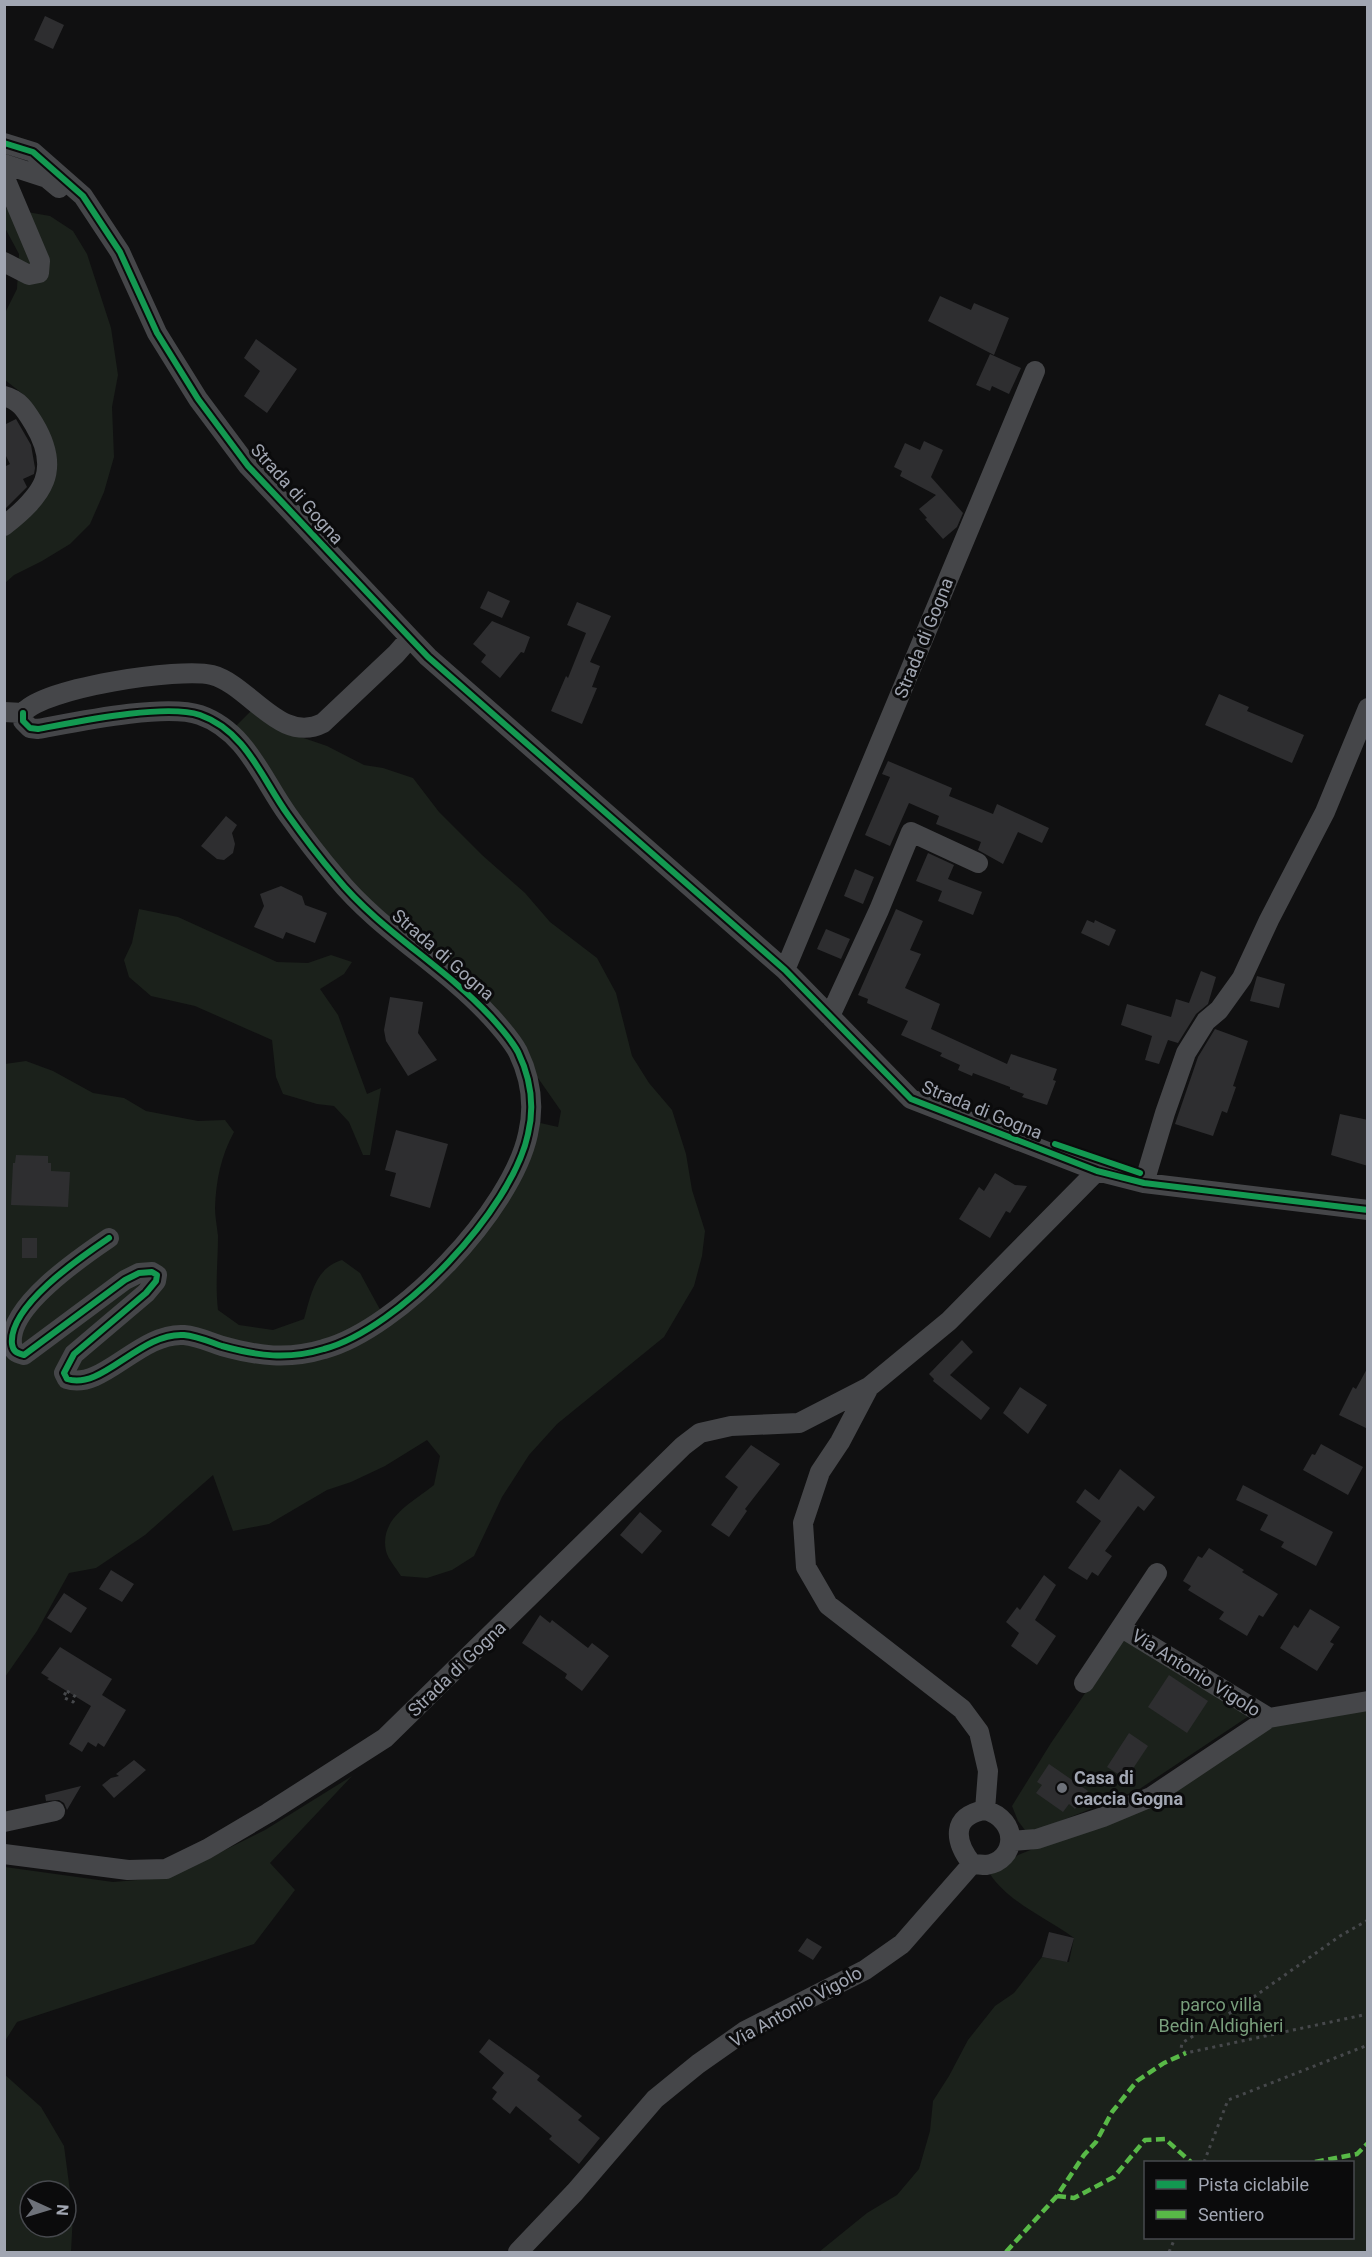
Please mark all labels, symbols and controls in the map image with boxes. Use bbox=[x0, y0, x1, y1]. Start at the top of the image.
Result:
street label: Strada di Gogna bbox=[247, 439, 348, 548]
street label: Strada di Gogna bbox=[890, 575, 957, 701]
street label: Strada di Gogna bbox=[388, 905, 498, 1004]
street label: Strada di Gogna bbox=[919, 1076, 1045, 1143]
street label: Strada di Gogna bbox=[403, 1617, 510, 1721]
street label: Via Antonio Vigolo bbox=[1128, 1625, 1264, 1721]
place label: Casa di caccia Gogna bbox=[1074, 1767, 1183, 1809]
marker: Casa di caccia Gogna bbox=[1055, 1781, 1069, 1795]
street label: Via Antonio Vigolo bbox=[726, 1962, 865, 2052]
park label: parco villa Bedin Aldighieri bbox=[1159, 1994, 1283, 2036]
legend bbox=[1144, 2161, 1354, 2239]
text: Pista ciclabile bbox=[1198, 2174, 1309, 2195]
north arrow bbox=[18, 2179, 78, 2239]
text: N bbox=[53, 2204, 72, 2216]
text: Sentiero bbox=[1198, 2204, 1264, 2225]

